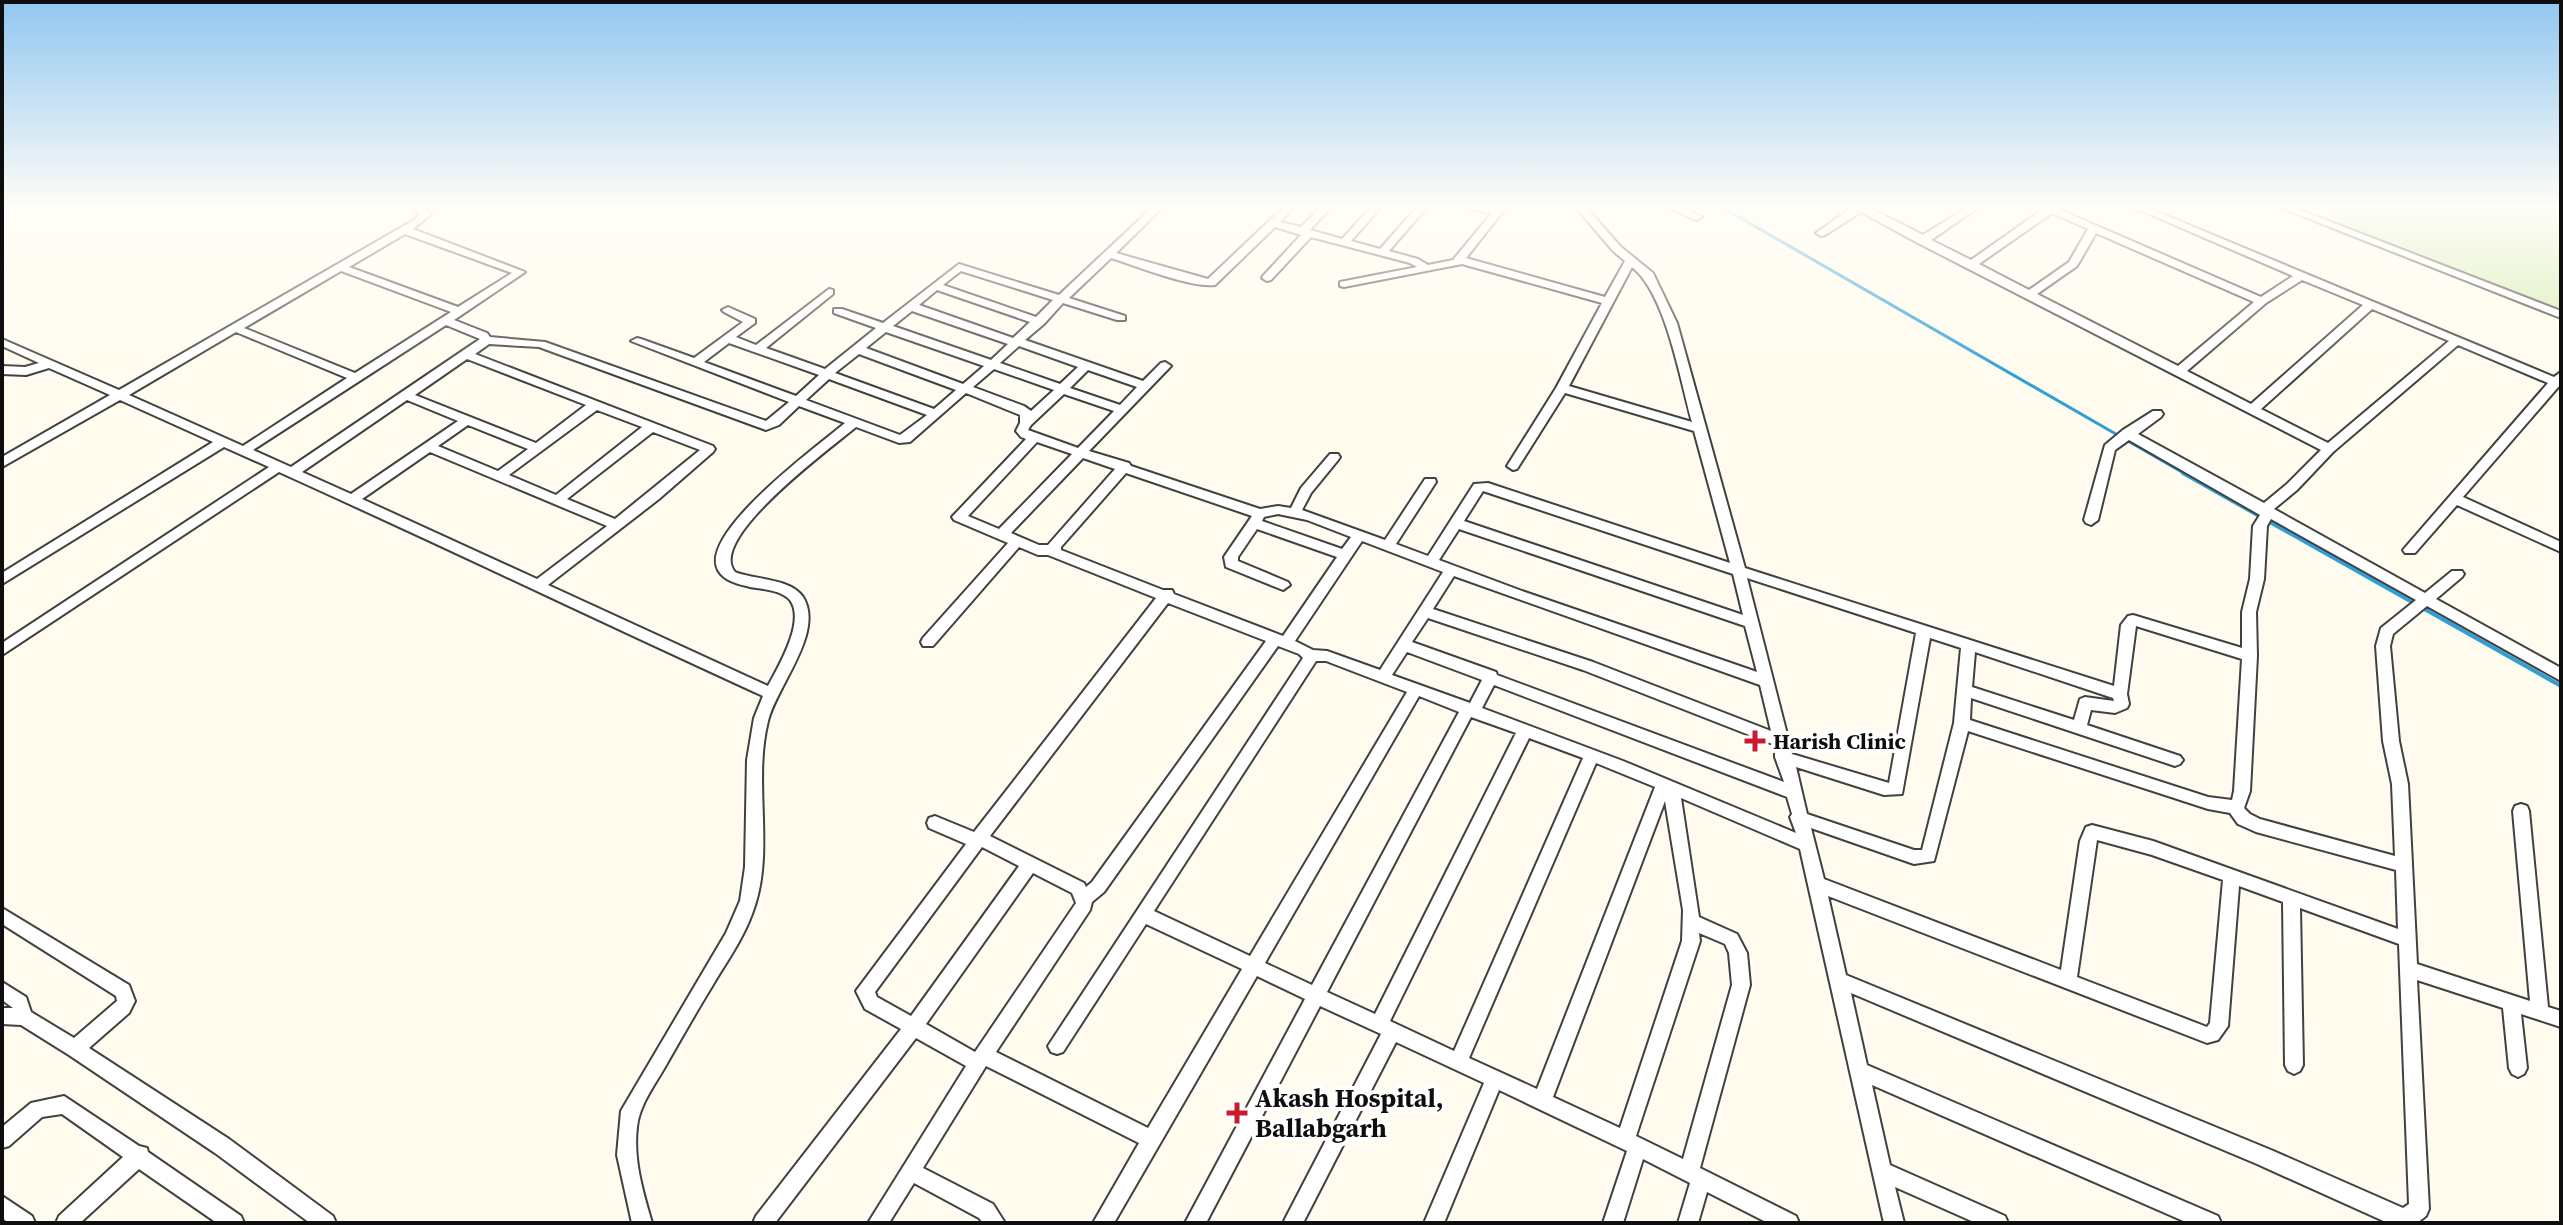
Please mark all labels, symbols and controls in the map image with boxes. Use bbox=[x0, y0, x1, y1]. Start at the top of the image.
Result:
place label: Harish Clinic bbox=[1773, 726, 1906, 756]
marker: Harish Clinic bbox=[1744, 730, 1766, 752]
place label: Akash Hospital, Ballabgarh bbox=[1255, 1080, 1443, 1146]
marker: Akash Hospital, Ballabgarh bbox=[1226, 1102, 1248, 1124]

